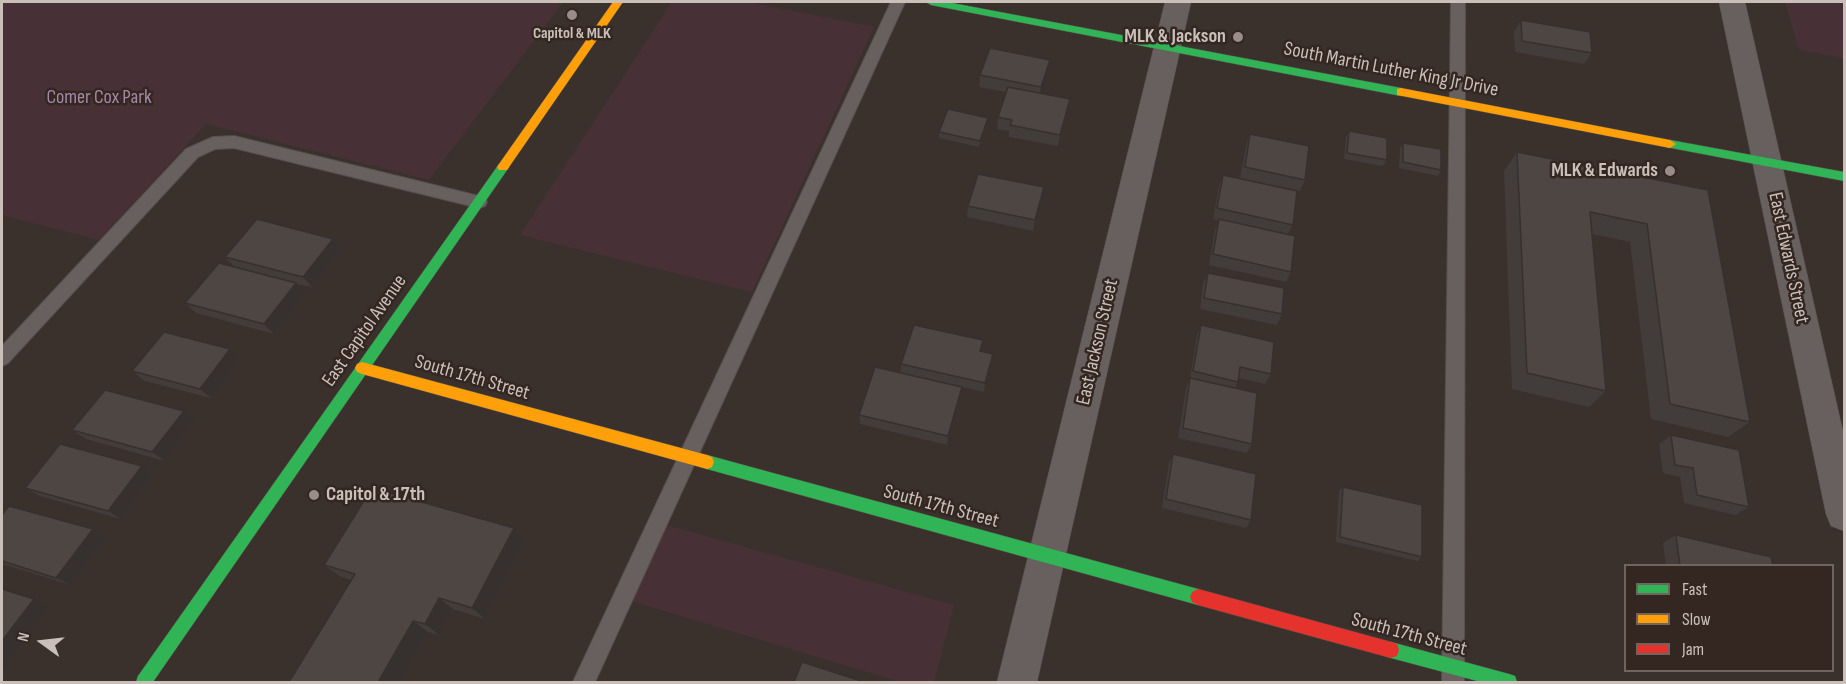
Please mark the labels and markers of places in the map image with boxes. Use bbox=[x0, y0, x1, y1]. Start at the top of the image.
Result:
marker: Capitol & MLK bbox=[565, 8, 579, 22]
place label: Capitol & MLK bbox=[533, 24, 611, 44]
place label: MLK & Jackson bbox=[1124, 25, 1226, 49]
marker: MLK & Jackson bbox=[1231, 30, 1245, 44]
place label: MLK & Edwards bbox=[1551, 159, 1658, 183]
marker: MLK & Edwards bbox=[1663, 164, 1677, 178]
place label: Capitol & 17th bbox=[326, 483, 425, 507]
marker: Capitol & 17th bbox=[307, 488, 321, 502]

